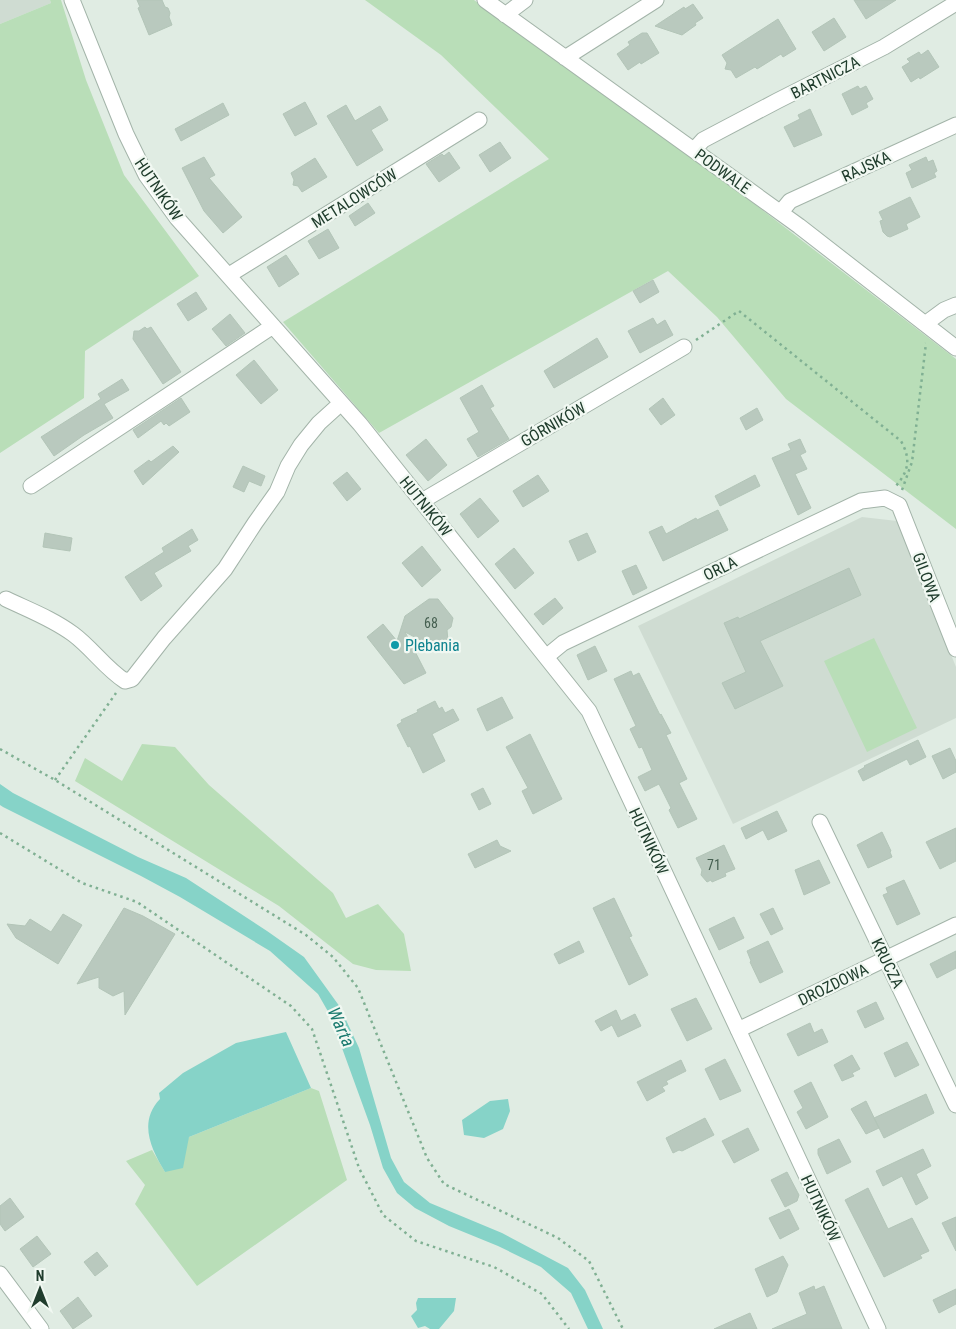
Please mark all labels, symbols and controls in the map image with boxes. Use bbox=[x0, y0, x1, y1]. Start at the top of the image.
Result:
street label: BARTNICZA bbox=[788, 52, 863, 103]
street label: PODWALE bbox=[691, 145, 754, 198]
street label: RAJSKA bbox=[839, 147, 894, 186]
street label: HUTNIKÓW bbox=[131, 154, 187, 224]
street label: METALOWCÓW bbox=[308, 164, 400, 232]
street label: GÓRNIKÓW bbox=[517, 397, 589, 451]
street label: HUTNIKÓW bbox=[396, 472, 456, 540]
street label: GILOWA bbox=[908, 550, 945, 605]
street label: ORLA bbox=[700, 552, 740, 585]
house number: 68 bbox=[424, 615, 438, 631]
place label: Plebania bbox=[405, 636, 460, 655]
marker: Plebania bbox=[389, 639, 401, 651]
street label: HUTNIKÓW bbox=[625, 804, 673, 878]
house number: 71 bbox=[707, 857, 721, 873]
street label: KRUCZA bbox=[867, 935, 908, 991]
street label: DROZDOWA bbox=[795, 959, 871, 1009]
water label: Warta bbox=[324, 1004, 359, 1050]
street label: HUTNIKÓW bbox=[797, 1171, 845, 1245]
north arrow bbox=[15, 1264, 65, 1314]
text: N bbox=[36, 1268, 44, 1284]

